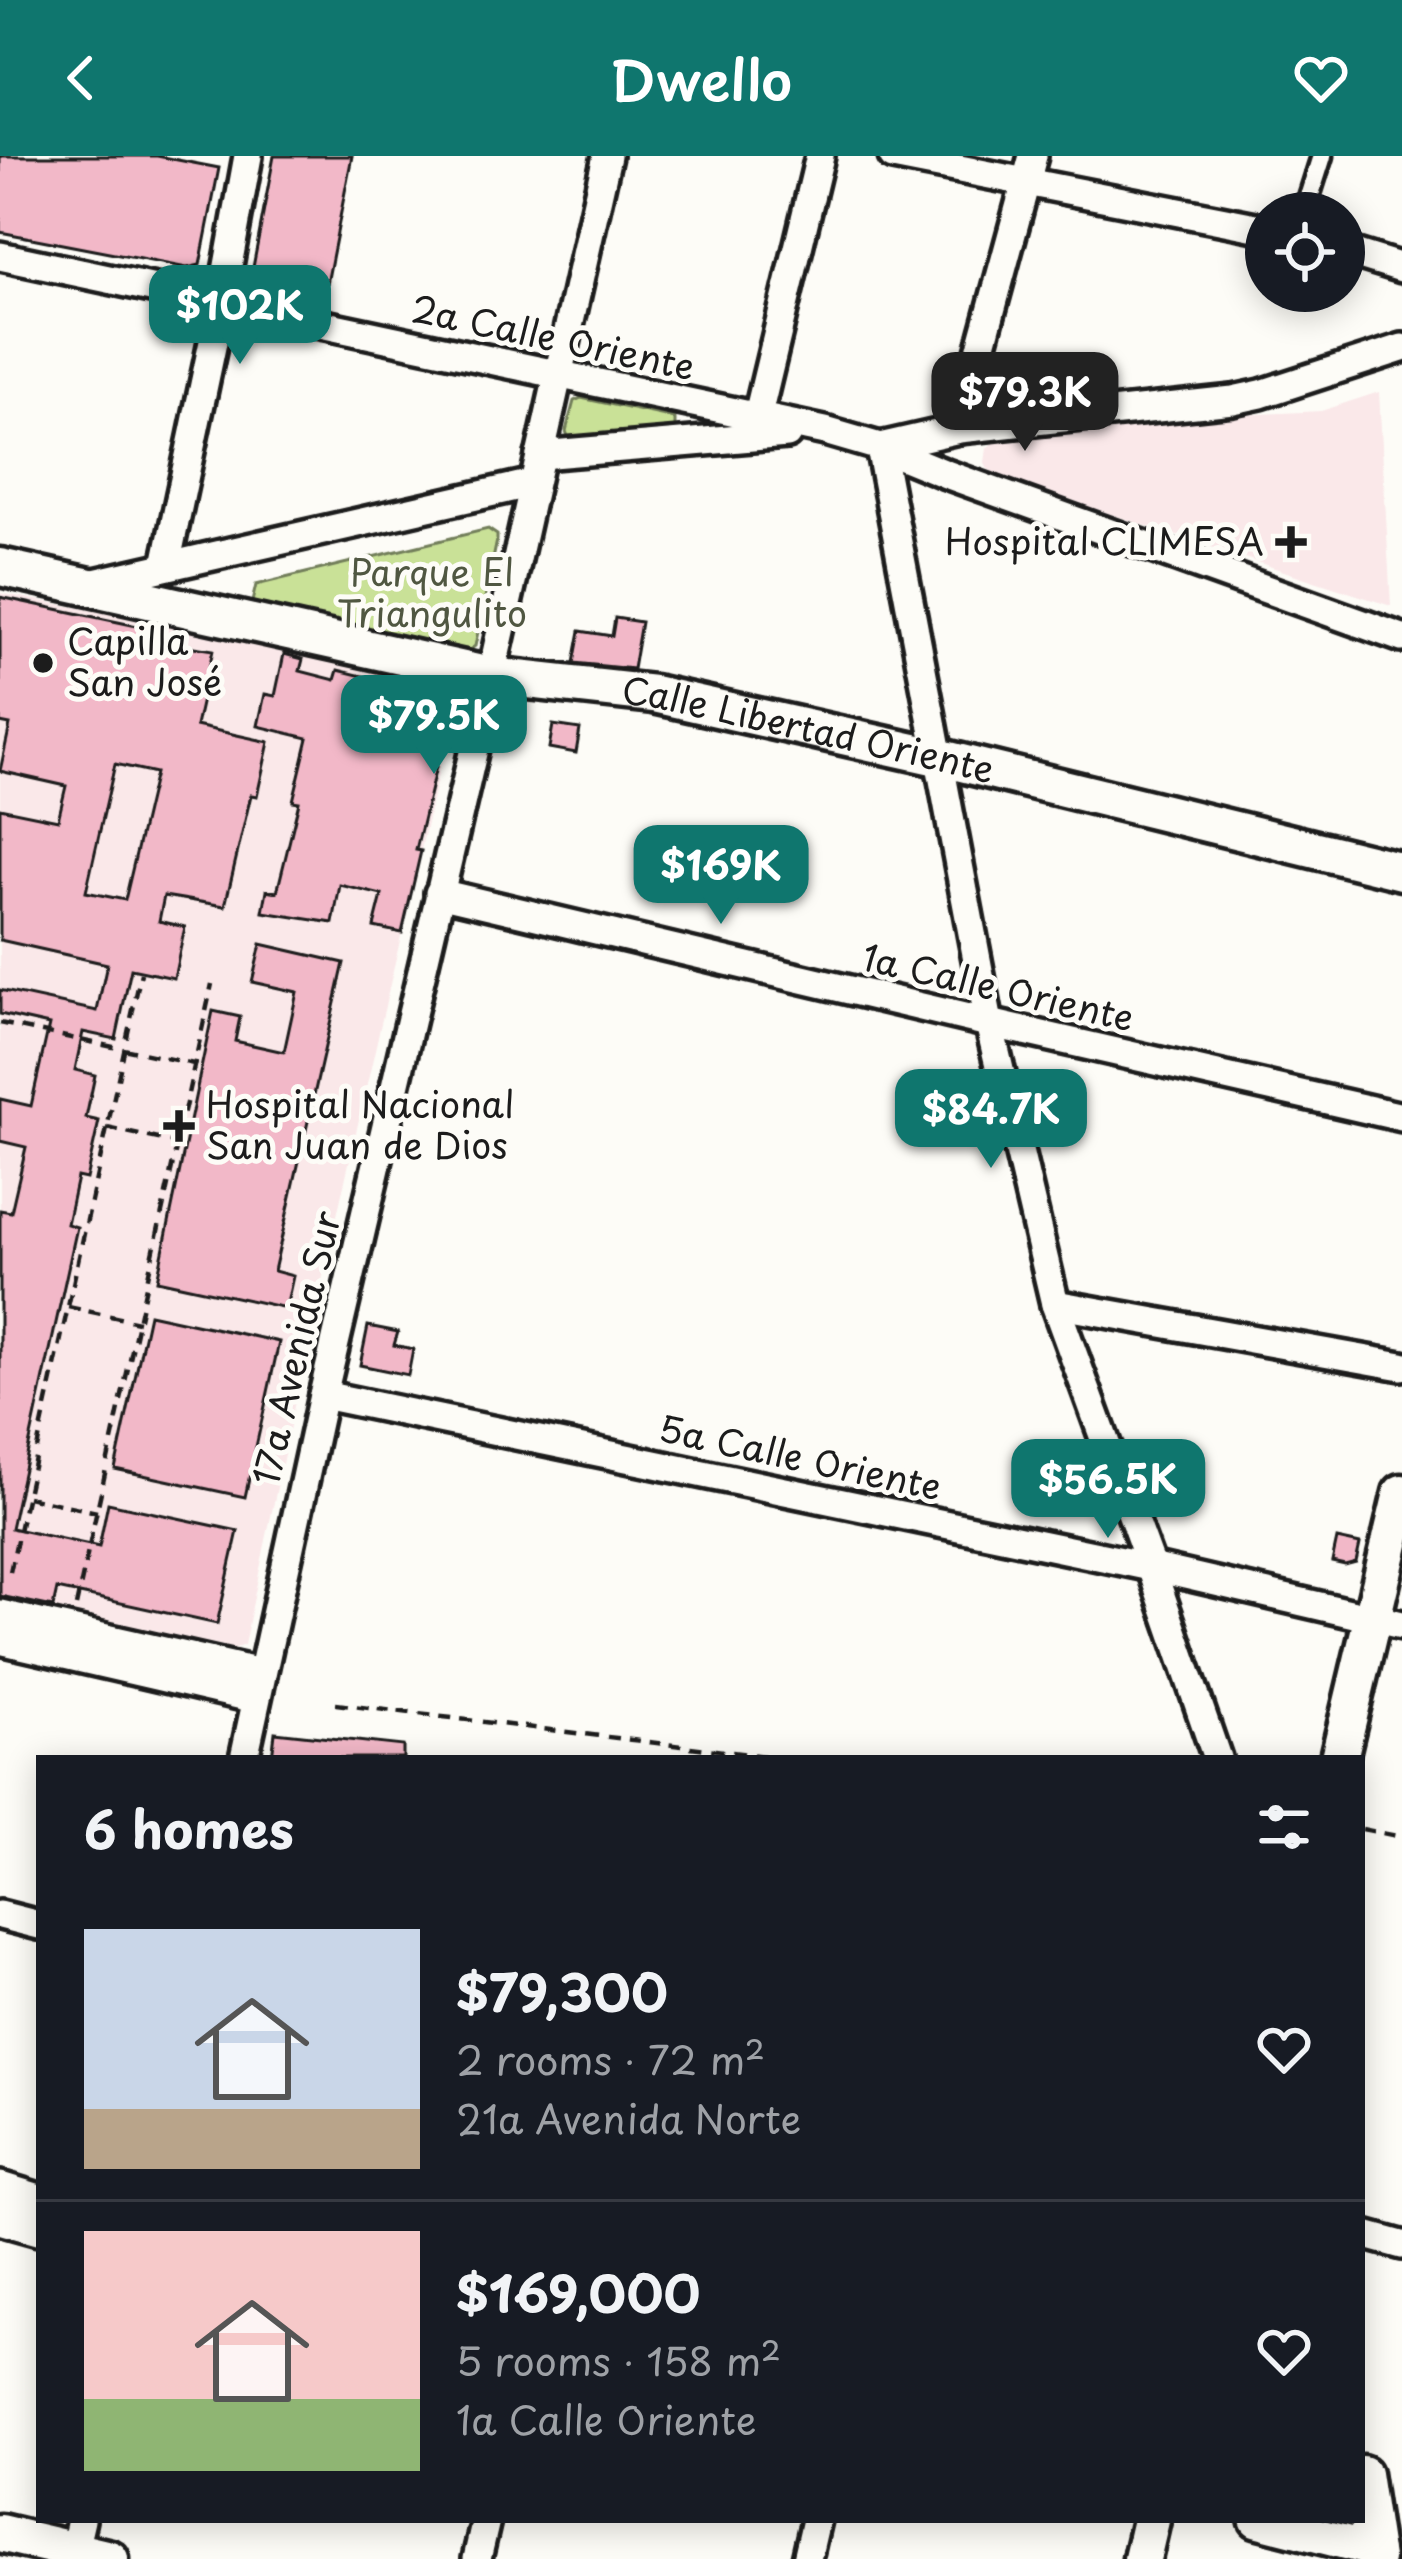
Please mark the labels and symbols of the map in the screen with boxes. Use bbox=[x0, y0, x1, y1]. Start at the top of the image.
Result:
pin: $102K bbox=[156, 265, 324, 367]
street label: 2a Calle Oriente bbox=[407, 280, 700, 392]
pin: $79.3K bbox=[927, 352, 1123, 454]
place label: Hospital CLIMESA bbox=[945, 513, 1264, 567]
marker: Hospital CLIMESA bbox=[1275, 526, 1307, 558]
park label: Parque El Triangulito bbox=[337, 544, 527, 639]
place label: Capilla San José bbox=[67, 613, 222, 708]
marker: Capilla San José bbox=[30, 650, 56, 676]
street label: Calle Libertad Oriente bbox=[619, 662, 1000, 795]
pin: $79.5K bbox=[336, 675, 532, 777]
pin: $169K bbox=[637, 825, 805, 927]
street label: 1a Calle Oriente bbox=[857, 929, 1140, 1044]
pin: $84.7K bbox=[893, 1069, 1089, 1171]
place label: Hospital Nacional San Juan de Dios bbox=[206, 1076, 514, 1171]
marker: Hospital Nacional San Juan de Dios bbox=[163, 1110, 195, 1142]
street label: 17a Avenida Sur bbox=[237, 1205, 353, 1490]
street label: 5a Calle Oriente bbox=[654, 1400, 947, 1512]
pin: $56.5K bbox=[1010, 1439, 1206, 1541]

